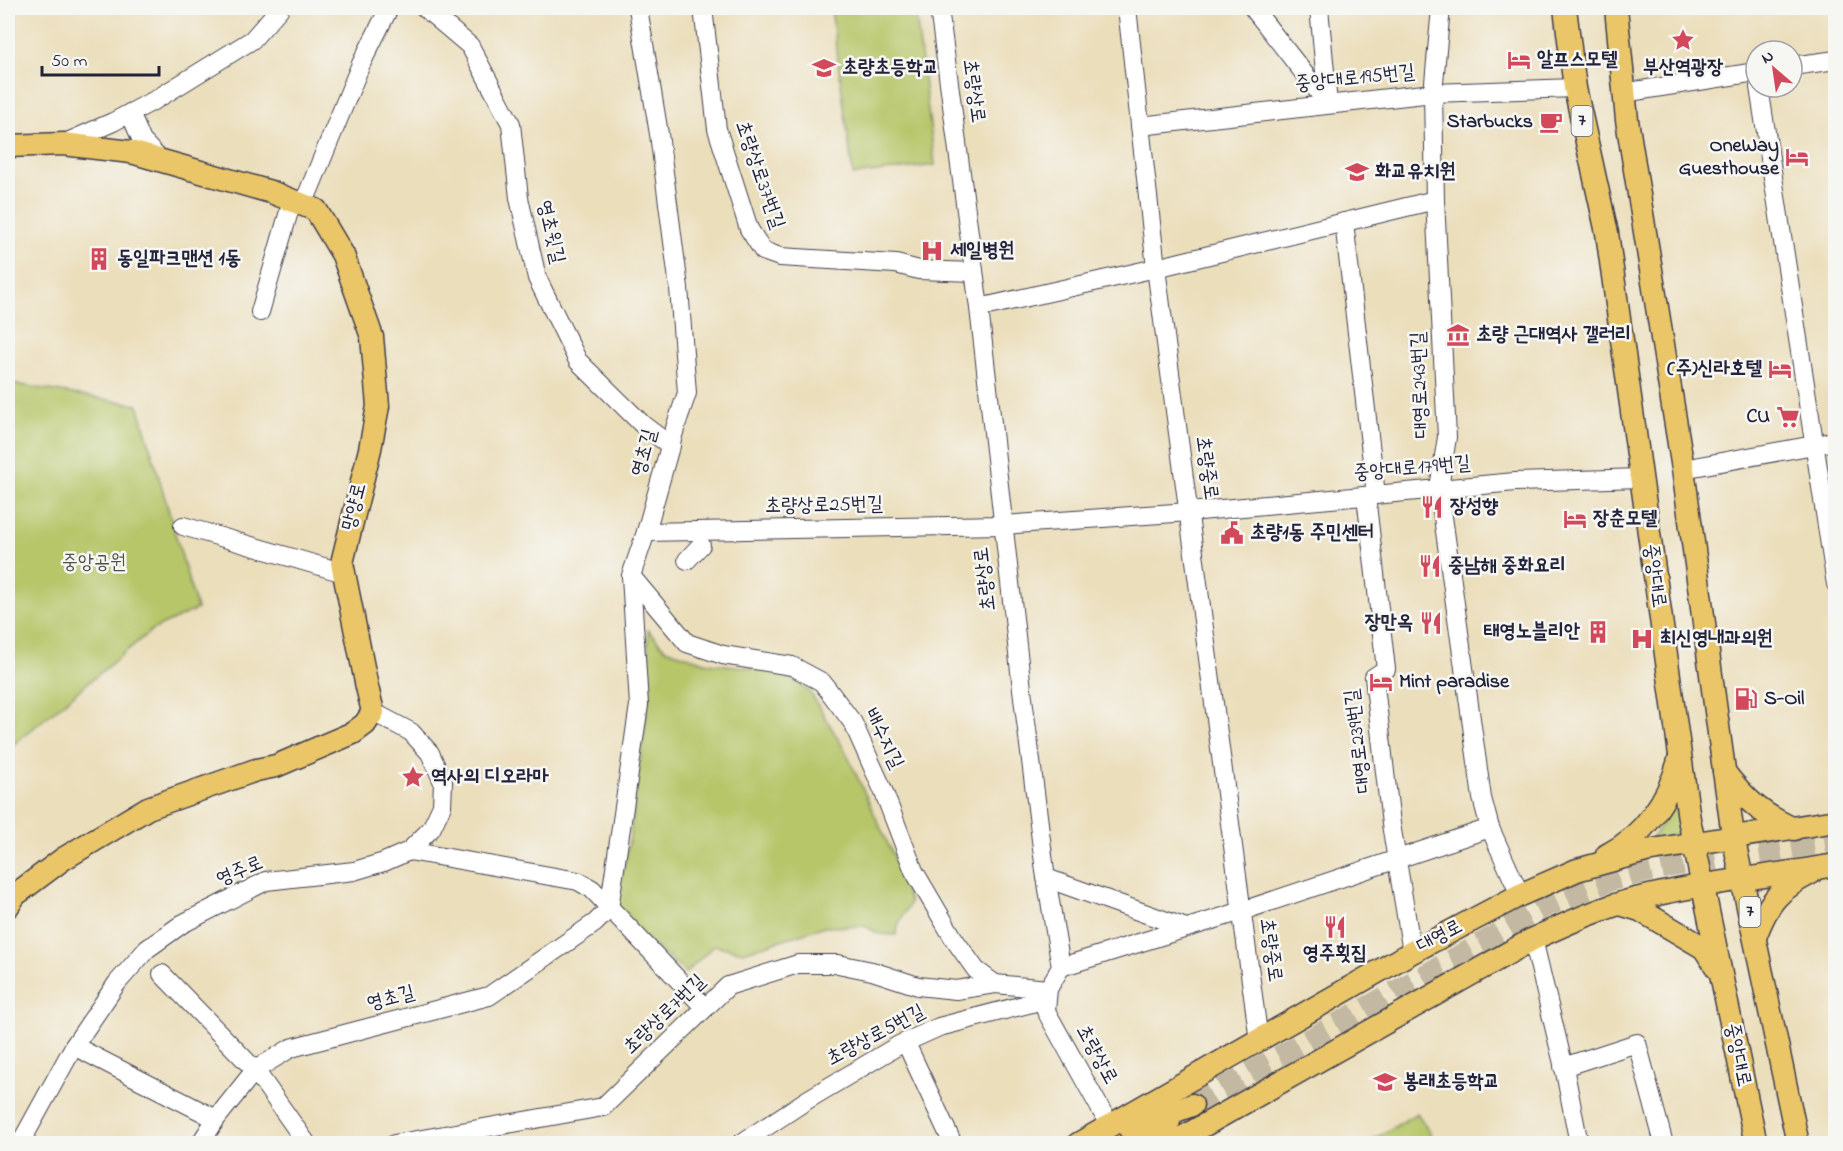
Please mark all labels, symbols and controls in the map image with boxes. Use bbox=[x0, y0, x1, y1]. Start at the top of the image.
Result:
place icon: 부산역광장 bbox=[1670, 27, 1696, 53]
scale bar bbox=[42, 39, 159, 77]
north arrow bbox=[1744, 39, 1804, 99]
text: N bbox=[1757, 44, 1778, 71]
place label: 알프스모텔 bbox=[1537, 46, 1617, 75]
hotel icon: 알프스모텔 bbox=[1506, 47, 1532, 73]
text: 50 m bbox=[51, 49, 88, 75]
place label: 초량초등학교 bbox=[842, 54, 939, 83]
place label: 부산역광장 bbox=[1643, 54, 1723, 83]
school or university icon: 초량초등학교 bbox=[811, 55, 837, 81]
street label: 초량상로 bbox=[954, 57, 992, 125]
street label: 중앙대로195번길 bbox=[1294, 58, 1416, 100]
road number: 7 bbox=[1572, 106, 1592, 136]
place label: Starbucks bbox=[1447, 108, 1533, 137]
cafe icon: Starbucks bbox=[1538, 109, 1564, 135]
street label: 초량상로37번길 bbox=[727, 117, 791, 233]
place label: OneWay Guesthouse bbox=[1679, 132, 1780, 184]
hotel icon: OneWay Guesthouse bbox=[1784, 144, 1810, 170]
place label: 화교유치원 bbox=[1375, 158, 1455, 187]
school or university icon: 화교유치원 bbox=[1344, 159, 1370, 185]
street label: 영초윗길 bbox=[529, 197, 571, 267]
place label: 세일병원 bbox=[950, 237, 1014, 266]
hospital icon: 세일병원 bbox=[919, 238, 945, 264]
place label: 동일파크맨션 1동 bbox=[117, 245, 241, 274]
building icon: 동일파크맨션 1동 bbox=[86, 246, 112, 272]
place label: 초량 근대역사 갤러리 bbox=[1476, 321, 1631, 350]
museum icon: 초량 근대역사 갤러리 bbox=[1445, 322, 1471, 348]
street label: 대영로243번길 bbox=[1405, 331, 1437, 439]
place label: (주)신라호텔 bbox=[1667, 355, 1762, 384]
hotel icon: (주)신라호텔 bbox=[1767, 356, 1793, 382]
place label: CU bbox=[1746, 403, 1770, 432]
supermarket icon: CU bbox=[1775, 404, 1801, 430]
street label: 영초길 bbox=[625, 426, 665, 480]
street label: 초량중로 bbox=[1187, 434, 1225, 502]
street label: 중앙대로179번길 bbox=[1352, 449, 1472, 489]
street label: 망양로 bbox=[335, 480, 375, 534]
street label: 초량상로25번길 bbox=[765, 490, 883, 522]
place label: 장성향 bbox=[1450, 493, 1498, 522]
restaurant icon: 장성향 bbox=[1419, 494, 1445, 520]
place label: 장춘모텔 bbox=[1593, 505, 1657, 534]
hotel icon: 장춘모텔 bbox=[1562, 506, 1588, 532]
place label: 초량1동 주민센터 bbox=[1250, 519, 1374, 548]
public building icon: 초량1동 주민센터 bbox=[1219, 520, 1245, 546]
street label: 중앙대로 bbox=[1635, 542, 1673, 610]
street label: 초량상로 bbox=[968, 545, 1004, 613]
park label: 중앙공원 bbox=[62, 549, 126, 578]
place label: 중남해 중화요리 bbox=[1448, 552, 1566, 581]
restaurant icon: 중남해 중화요리 bbox=[1417, 553, 1443, 579]
place label: 장만옥 bbox=[1365, 609, 1413, 638]
restaurant icon: 장만옥 bbox=[1418, 610, 1444, 636]
place label: 태영노블리안 bbox=[1483, 618, 1580, 647]
building icon: 태영노블리안 bbox=[1585, 619, 1611, 645]
place label: 최신영내과의원 bbox=[1660, 625, 1773, 654]
hospital icon: 최신영내과의원 bbox=[1629, 626, 1655, 652]
place label: Mint paradise bbox=[1399, 668, 1510, 697]
hotel icon: Mint paradise bbox=[1368, 669, 1394, 695]
place label: S-Oil bbox=[1764, 685, 1804, 714]
fuel station icon: S-Oil bbox=[1733, 686, 1759, 712]
street label: 대영로239번길 bbox=[1338, 687, 1380, 795]
street label: 배수지길 bbox=[856, 704, 910, 774]
place label: 역사의 디오라마 bbox=[431, 763, 550, 792]
place icon: 역사의 디오라마 bbox=[400, 764, 426, 790]
street label: 영주로 bbox=[212, 849, 268, 895]
road number: 7 bbox=[1740, 897, 1760, 927]
street label: 대영로 bbox=[1412, 913, 1468, 961]
restaurant icon: 영주횟집 bbox=[1322, 914, 1348, 940]
street label: 초량중로 bbox=[1251, 916, 1289, 984]
place label: 영주횟집 bbox=[1303, 940, 1367, 969]
street label: 초량상로7번길 bbox=[617, 968, 713, 1062]
street label: 영초길 bbox=[364, 979, 418, 1019]
street label: 초량상로5번길 bbox=[822, 998, 930, 1074]
street label: 초량상로 bbox=[1068, 1020, 1124, 1090]
street label: 중앙대로 bbox=[1716, 1021, 1758, 1089]
place label: 봉래초등학교 bbox=[1403, 1068, 1500, 1097]
school or university icon: 봉래초등학교 bbox=[1372, 1069, 1398, 1095]

